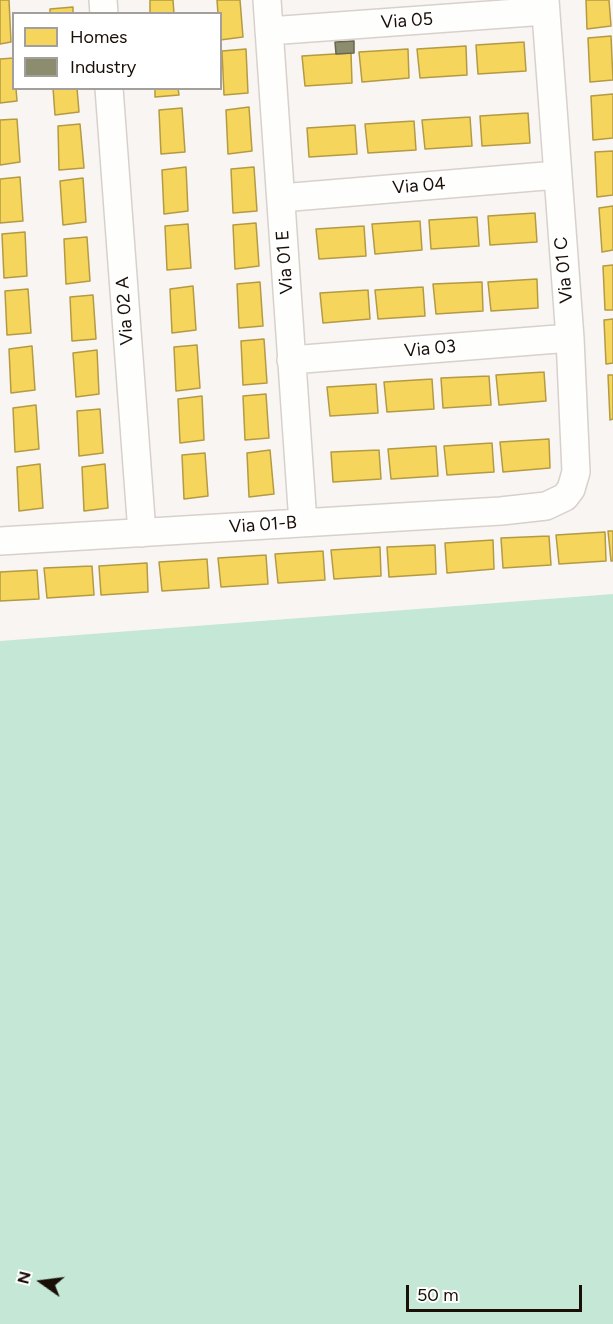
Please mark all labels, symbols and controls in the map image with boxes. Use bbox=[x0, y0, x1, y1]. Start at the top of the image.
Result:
street label: Via 05 bbox=[380, 8, 434, 34]
legend bbox=[12, 12, 222, 90]
text: Homes bbox=[70, 26, 128, 48]
text: Industry bbox=[70, 56, 136, 78]
street label: Via 04 bbox=[392, 173, 446, 199]
street label: Via 01 E bbox=[272, 229, 298, 295]
street label: Via 01 C bbox=[550, 236, 578, 304]
street label: Via 02 A bbox=[112, 276, 138, 346]
street label: Via 03 bbox=[403, 336, 457, 362]
street label: Via 01-B bbox=[228, 512, 298, 538]
north arrow bbox=[12, 1252, 72, 1312]
text: N bbox=[13, 1269, 35, 1286]
scale bar bbox=[409, 1273, 584, 1311]
text: 50 m bbox=[417, 1284, 459, 1306]

